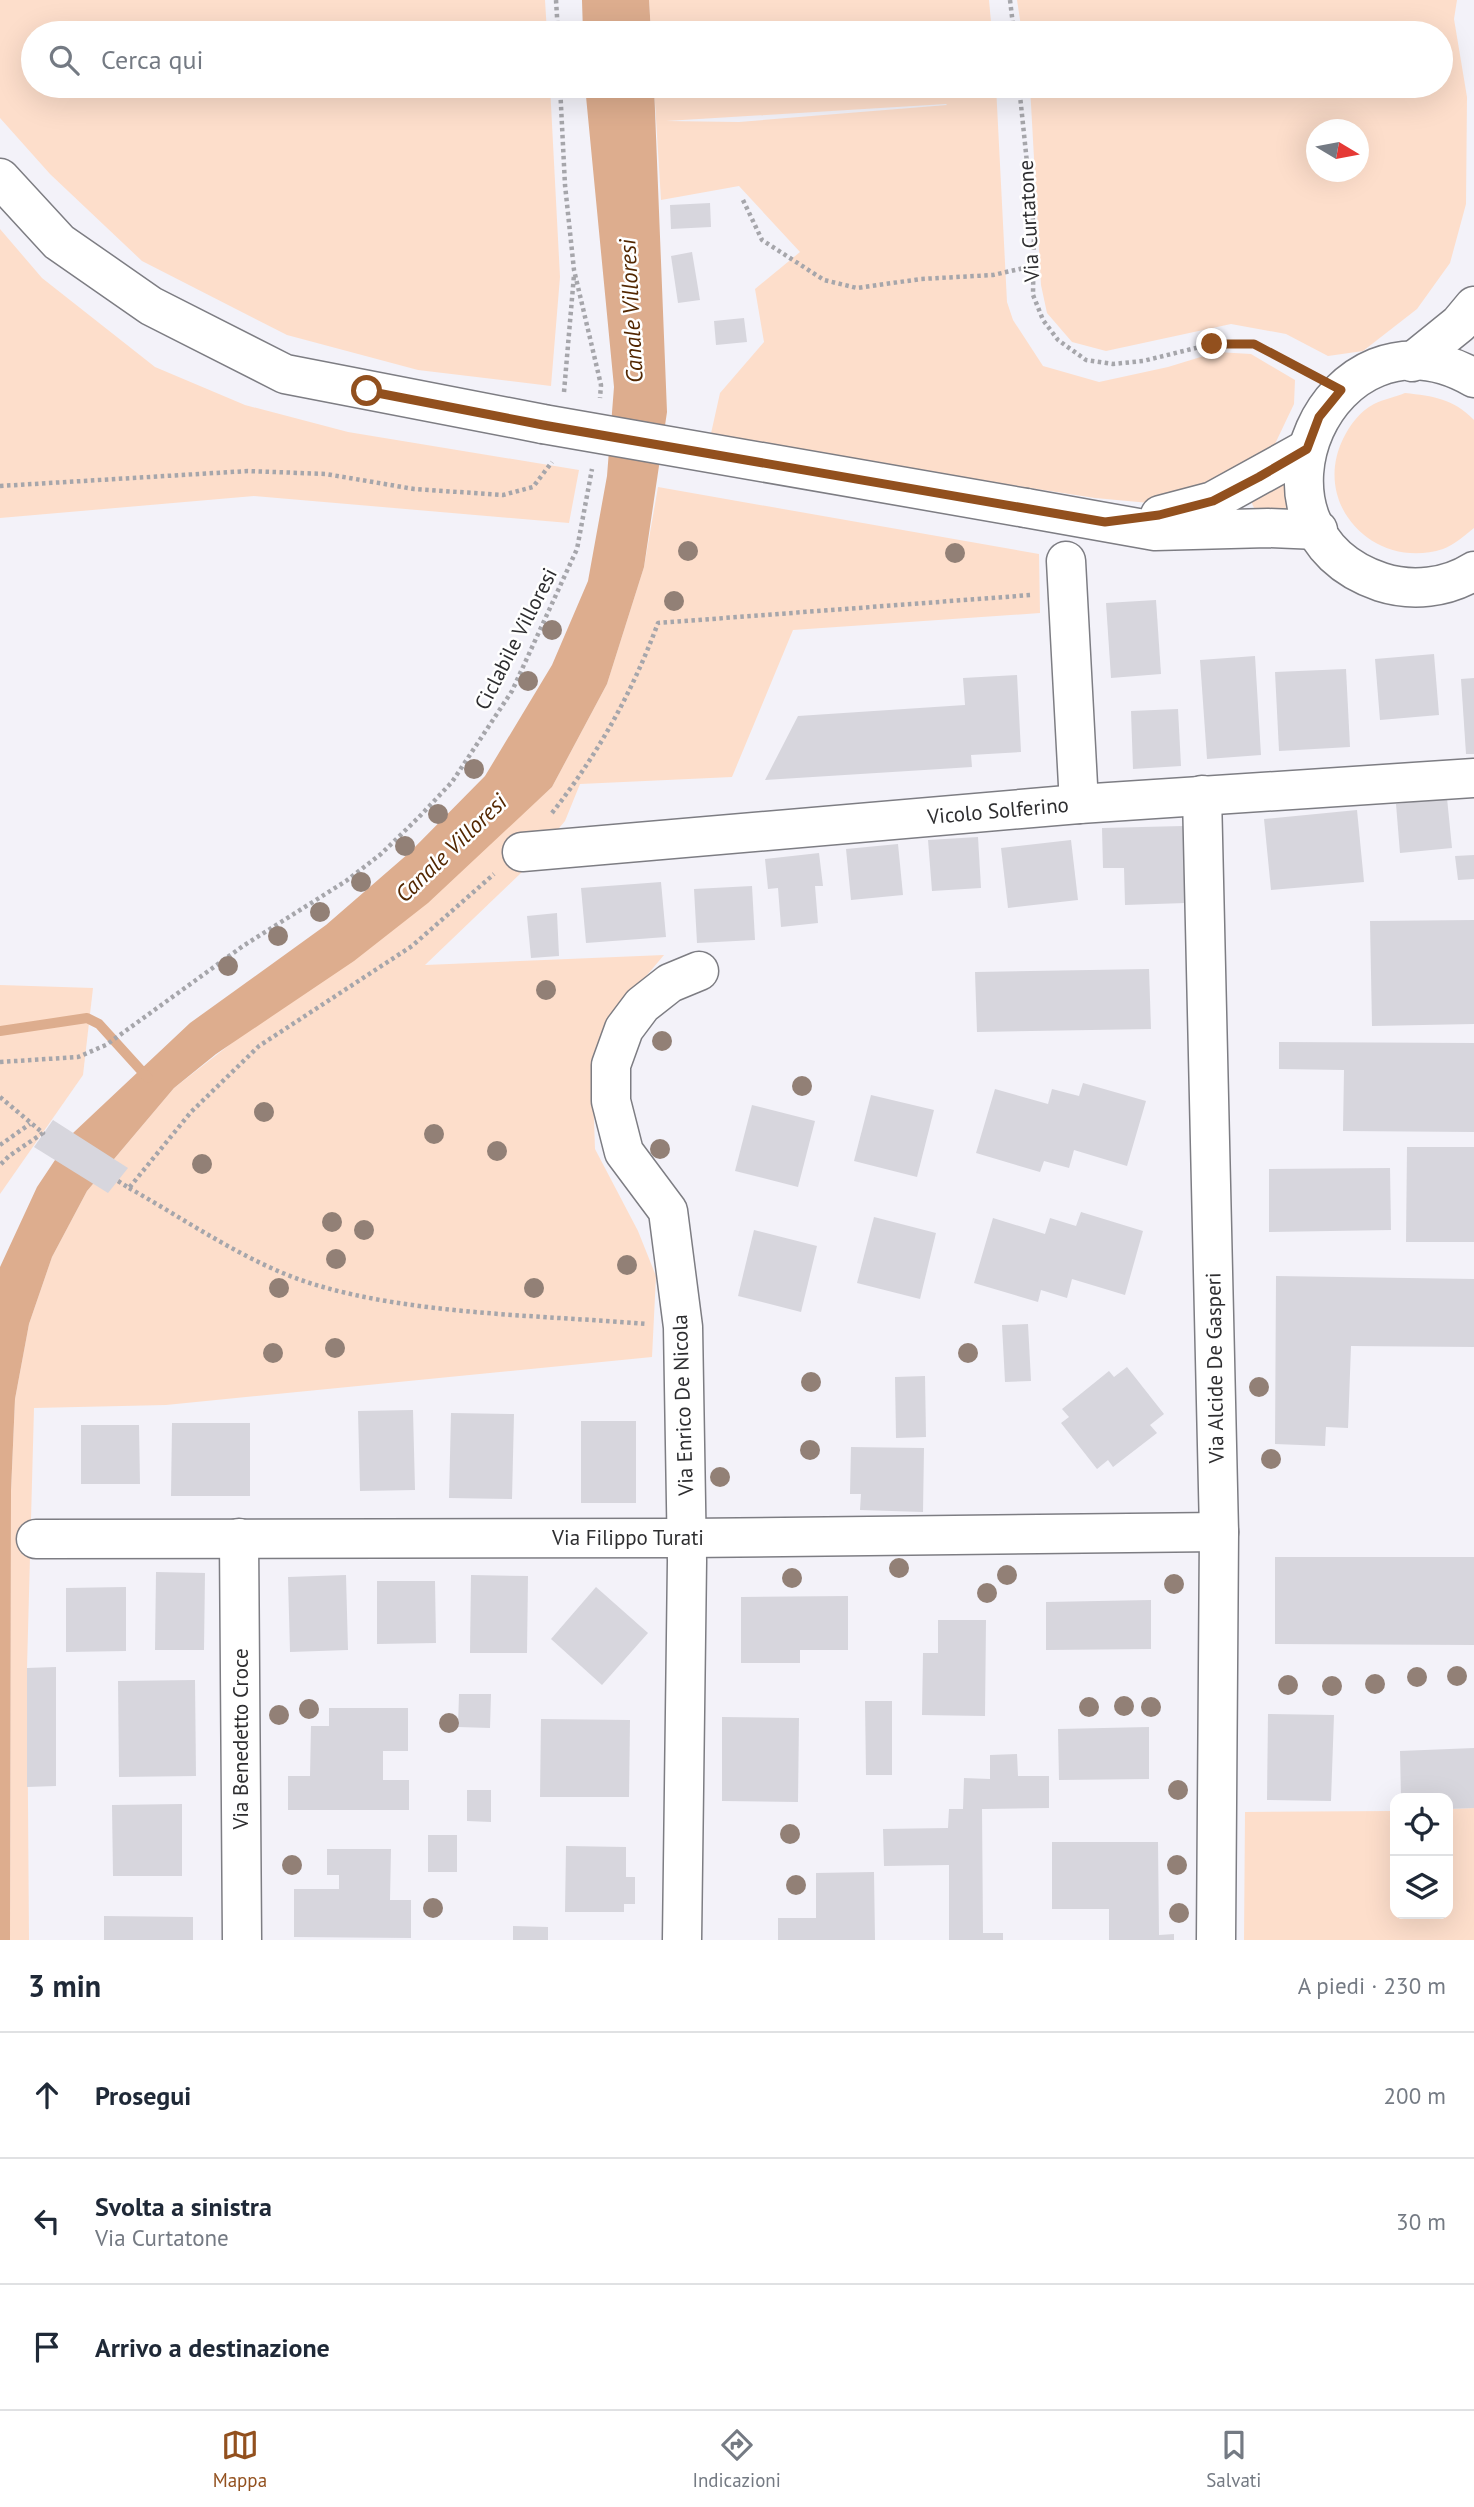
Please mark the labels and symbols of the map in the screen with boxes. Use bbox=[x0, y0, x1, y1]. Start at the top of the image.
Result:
north arrow bbox=[1306, 119, 1369, 182]
street label: Via Curtatone bbox=[1012, 159, 1045, 284]
water label: Canale Villoresi bbox=[612, 237, 649, 384]
route end bbox=[1196, 328, 1227, 359]
route start bbox=[351, 375, 382, 406]
street label: Ciclabile Villoresi bbox=[468, 563, 563, 714]
water label: Canale Villoresi bbox=[389, 787, 513, 908]
street label: Vicolo Solferino bbox=[925, 791, 1070, 830]
street label: Via Alcide De Gasperi bbox=[1199, 1272, 1230, 1465]
street label: Via Enrico De Nicola bbox=[666, 1314, 699, 1497]
street label: Via Filippo Turati bbox=[551, 1524, 704, 1551]
street label: Via Benedetto Croce bbox=[227, 1648, 254, 1831]

